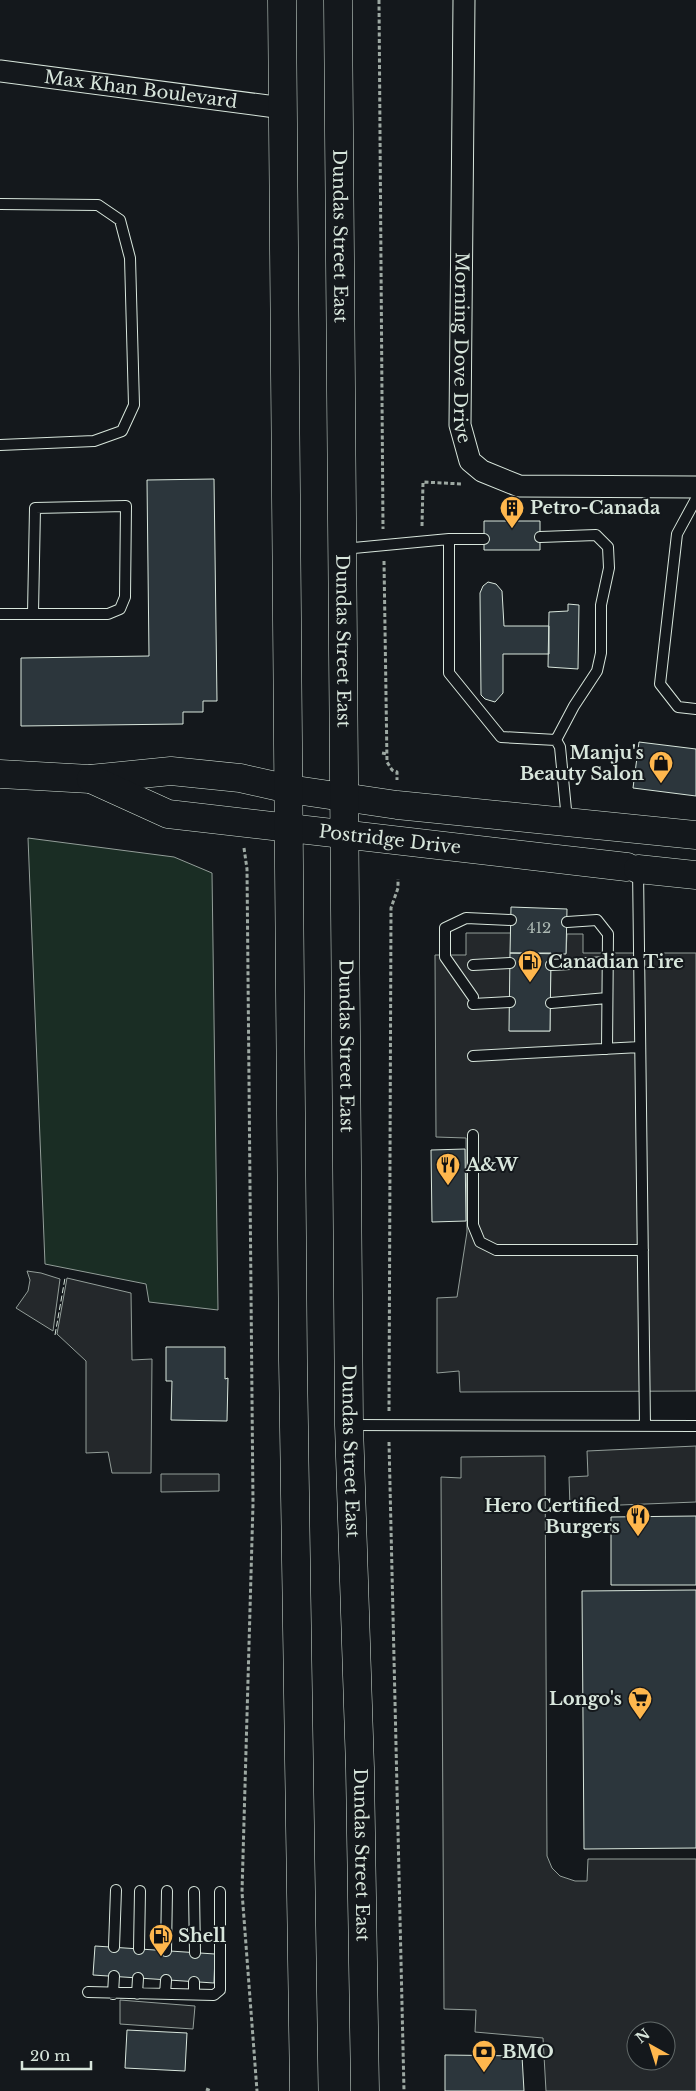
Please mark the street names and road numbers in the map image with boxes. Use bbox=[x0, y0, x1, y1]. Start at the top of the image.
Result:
street label: Max Khan Boulevard bbox=[43, 66, 239, 113]
street label: Dundas Street East bbox=[328, 149, 351, 323]
street label: Morning Dove Drive bbox=[449, 252, 476, 446]
street label: Dundas Street East bbox=[331, 554, 355, 728]
street label: Postridge Drive bbox=[318, 820, 462, 859]
street label: Dundas Street East bbox=[334, 959, 358, 1133]
street label: Dundas Street East bbox=[338, 1364, 364, 1538]
street label: Dundas Street East bbox=[349, 1768, 374, 1942]

